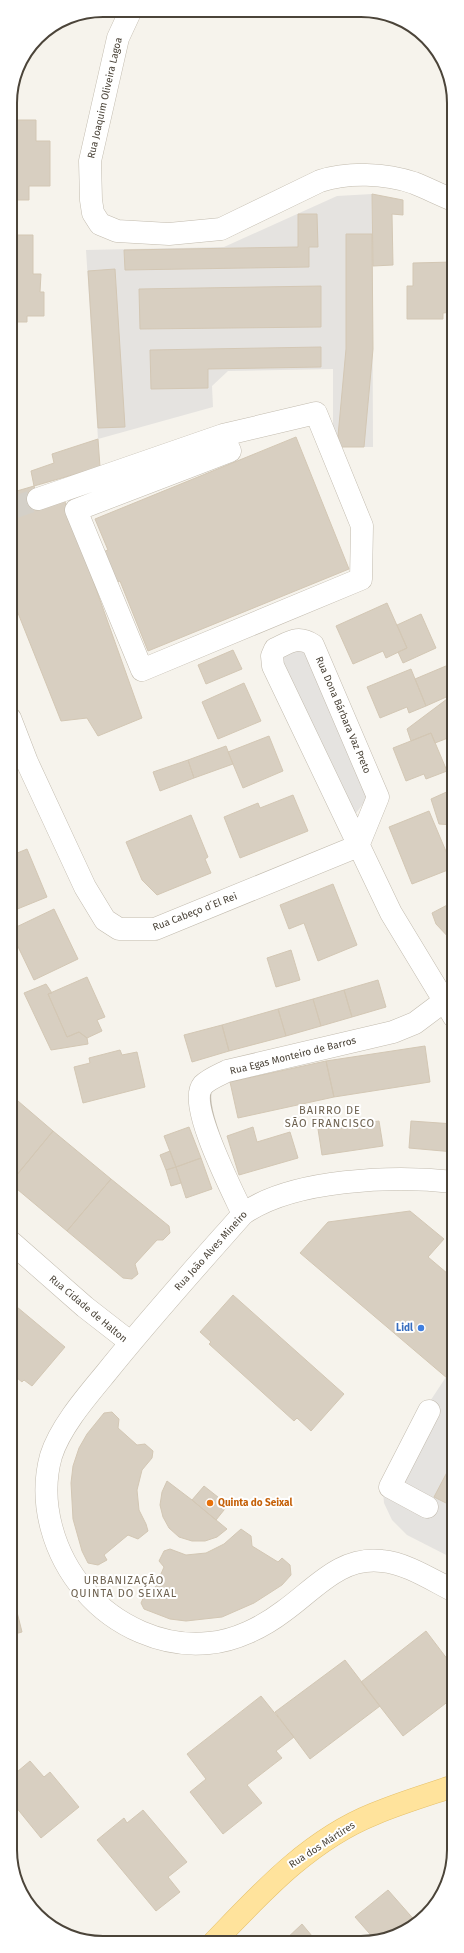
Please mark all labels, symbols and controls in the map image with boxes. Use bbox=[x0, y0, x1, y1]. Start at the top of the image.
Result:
street label: Rua Joaquim Oliveira Lagoa bbox=[85, 36, 125, 160]
street label: Rua Dona Bárbara Vaz Preto bbox=[313, 655, 373, 775]
street label: Rua Cabeço d´El Rei bbox=[151, 890, 239, 934]
street label: Rua Egas Monteiro de Barros bbox=[229, 1034, 358, 1077]
district label: BAIRRO DE SÃO FRANCISCO bbox=[285, 1104, 375, 1130]
street label: Rua João Alves Mineiro bbox=[172, 1209, 250, 1293]
street label: Rua Cidade de Halton bbox=[47, 1273, 129, 1345]
place label: Lidl bbox=[396, 1322, 413, 1334]
marker: Lidl bbox=[416, 1323, 426, 1333]
place label: Quinta do Seixal bbox=[218, 1497, 292, 1509]
marker: Quinta do Seixal bbox=[205, 1498, 215, 1508]
district label: URBANIZAÇÃO QUINTA DO SEIXAL bbox=[71, 1574, 177, 1600]
street label: Rua dos Mártires bbox=[287, 1819, 358, 1871]

